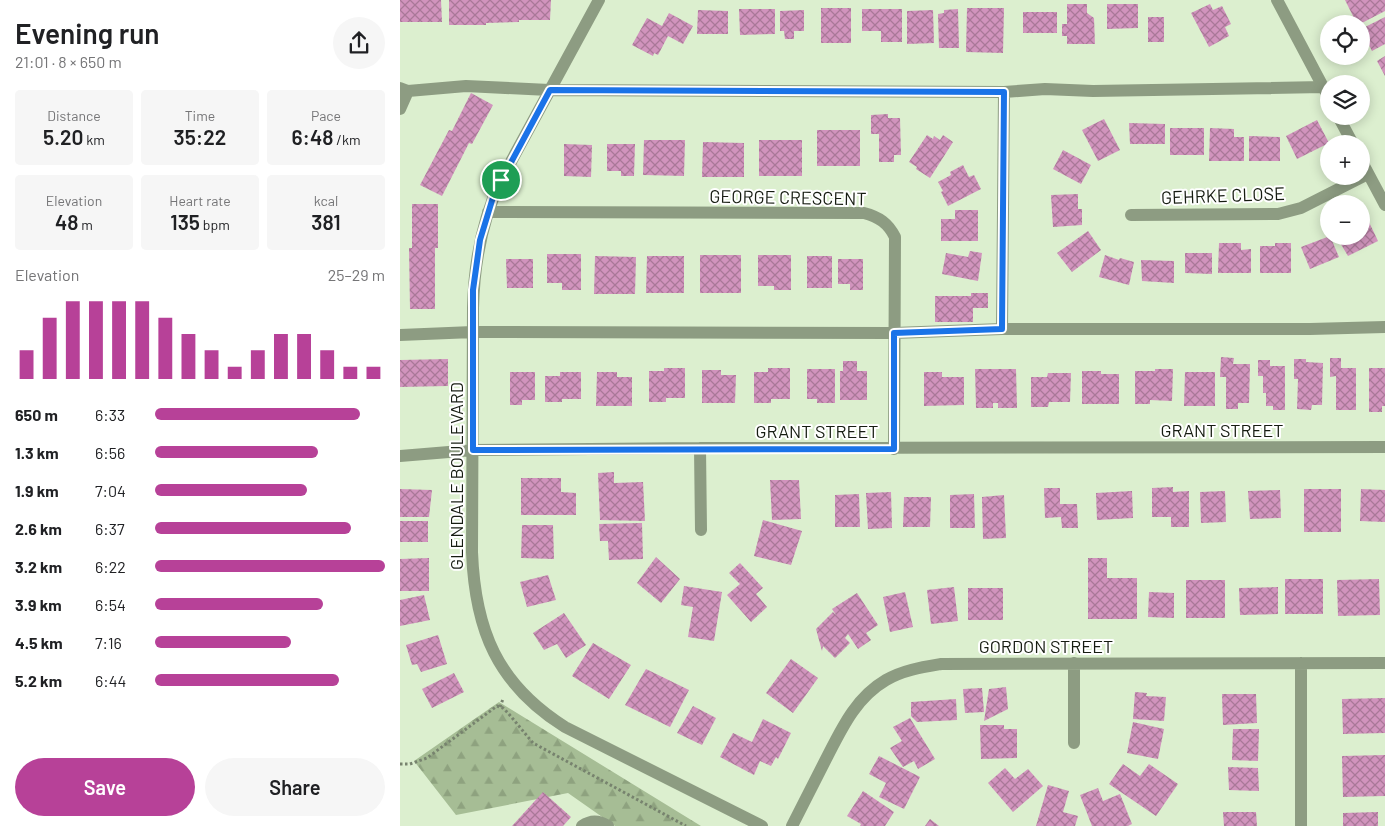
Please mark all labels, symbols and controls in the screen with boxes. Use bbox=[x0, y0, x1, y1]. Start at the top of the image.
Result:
map controls bbox=[1320, 15, 1370, 245]
button: locate bbox=[1320, 15, 1370, 65]
text: Evening run bbox=[15, 16, 160, 50]
button: share bbox=[333, 17, 385, 69]
text: 21:01 · 8 × 650 m bbox=[15, 52, 122, 71]
button: layers bbox=[1320, 75, 1370, 125]
text: Distance bbox=[47, 107, 101, 124]
text: Time bbox=[185, 107, 215, 124]
text: Pace bbox=[311, 107, 341, 124]
text: 5.20 bbox=[43, 124, 83, 149]
text: 35:22 bbox=[174, 124, 226, 149]
text: 6:48 bbox=[291, 124, 334, 149]
text: km bbox=[83, 131, 105, 148]
text: /km bbox=[334, 131, 361, 148]
button: + bbox=[1320, 135, 1370, 185]
pin bbox=[480, 159, 522, 201]
icon: arrive bbox=[487, 166, 515, 194]
street label: GEHRKE CLOSE bbox=[1161, 182, 1285, 208]
street label: GEORGE CRESCENT bbox=[709, 185, 867, 209]
text: Elevation bbox=[46, 192, 102, 209]
text: Heart rate bbox=[169, 192, 231, 209]
text: kcal bbox=[314, 192, 338, 209]
button: − bbox=[1320, 195, 1370, 245]
text: 48 bbox=[55, 209, 79, 234]
text: 135 bbox=[170, 209, 200, 234]
text: 381 bbox=[311, 209, 341, 234]
text: m bbox=[79, 216, 93, 233]
text: bpm bbox=[200, 216, 230, 233]
text: Elevation bbox=[15, 265, 79, 284]
text: 25–29 m bbox=[328, 265, 385, 284]
street label: GLENDALE BOULEVARD bbox=[445, 382, 467, 570]
text: 650 m bbox=[15, 405, 58, 424]
text: 6:33 bbox=[95, 405, 125, 424]
street label: GRANT STREET bbox=[1160, 419, 1284, 441]
street label: GRANT STREET bbox=[755, 420, 879, 442]
text: 1.3 km bbox=[15, 443, 59, 462]
text: 6:56 bbox=[95, 443, 125, 462]
text: 1.9 km bbox=[15, 481, 59, 500]
text: 7:04 bbox=[95, 481, 126, 500]
text: 2.6 km bbox=[15, 519, 62, 538]
text: 6:37 bbox=[95, 519, 124, 538]
text: 3.2 km bbox=[15, 557, 62, 576]
text: 6:22 bbox=[95, 557, 126, 576]
text: 3.9 km bbox=[15, 595, 62, 614]
text: 6:54 bbox=[95, 595, 126, 614]
text: 4.5 km bbox=[15, 633, 63, 652]
text: 7:16 bbox=[95, 633, 122, 652]
street label: GORDON STREET bbox=[979, 635, 1113, 657]
text: 5.2 km bbox=[15, 671, 62, 690]
text: 6:44 bbox=[95, 671, 126, 690]
button: Save bbox=[15, 758, 195, 816]
button: Share bbox=[205, 758, 385, 816]

